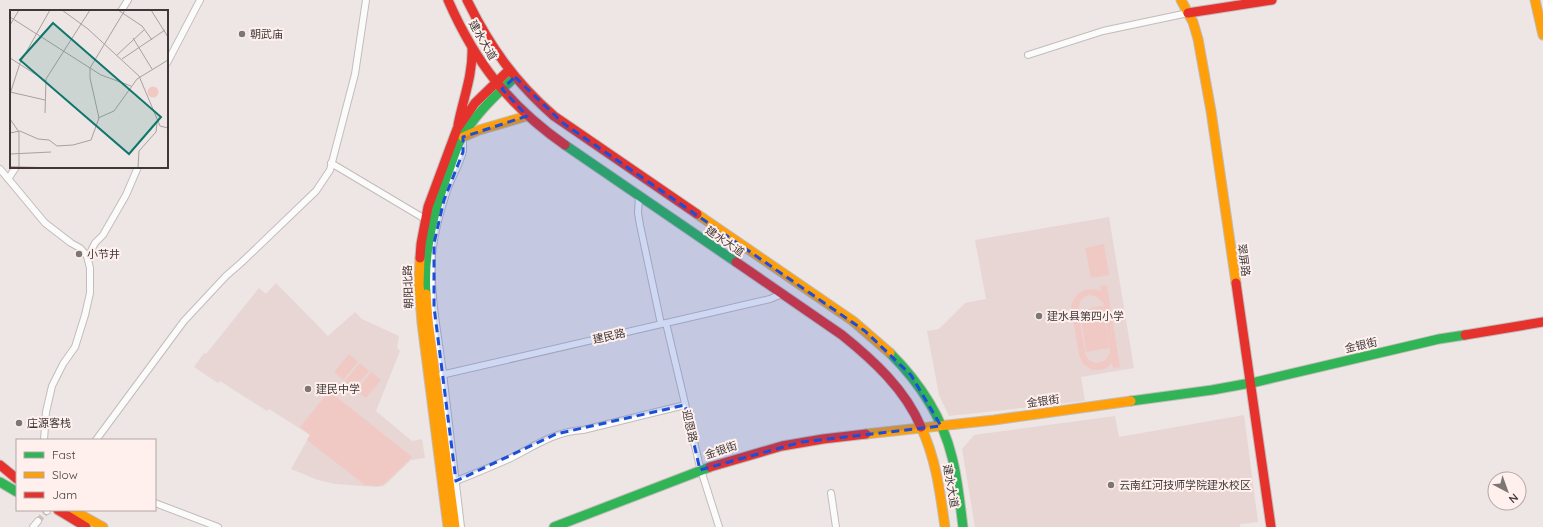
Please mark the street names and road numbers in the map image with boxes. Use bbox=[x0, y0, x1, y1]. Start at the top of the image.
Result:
street label: 建水大道 bbox=[466, 17, 500, 63]
street label: 建水大道 bbox=[703, 223, 747, 259]
street label: 翠屏路 bbox=[1235, 243, 1253, 277]
street label: 朝阳北路 bbox=[400, 265, 416, 309]
street label: 建民路 bbox=[591, 325, 627, 347]
street label: 金银街 bbox=[1343, 334, 1379, 356]
street label: 金银街 bbox=[1026, 392, 1060, 410]
street label: 迎恩路 bbox=[679, 408, 701, 444]
street label: 金银街 bbox=[703, 438, 739, 462]
street label: 建水大道 bbox=[940, 463, 962, 509]

